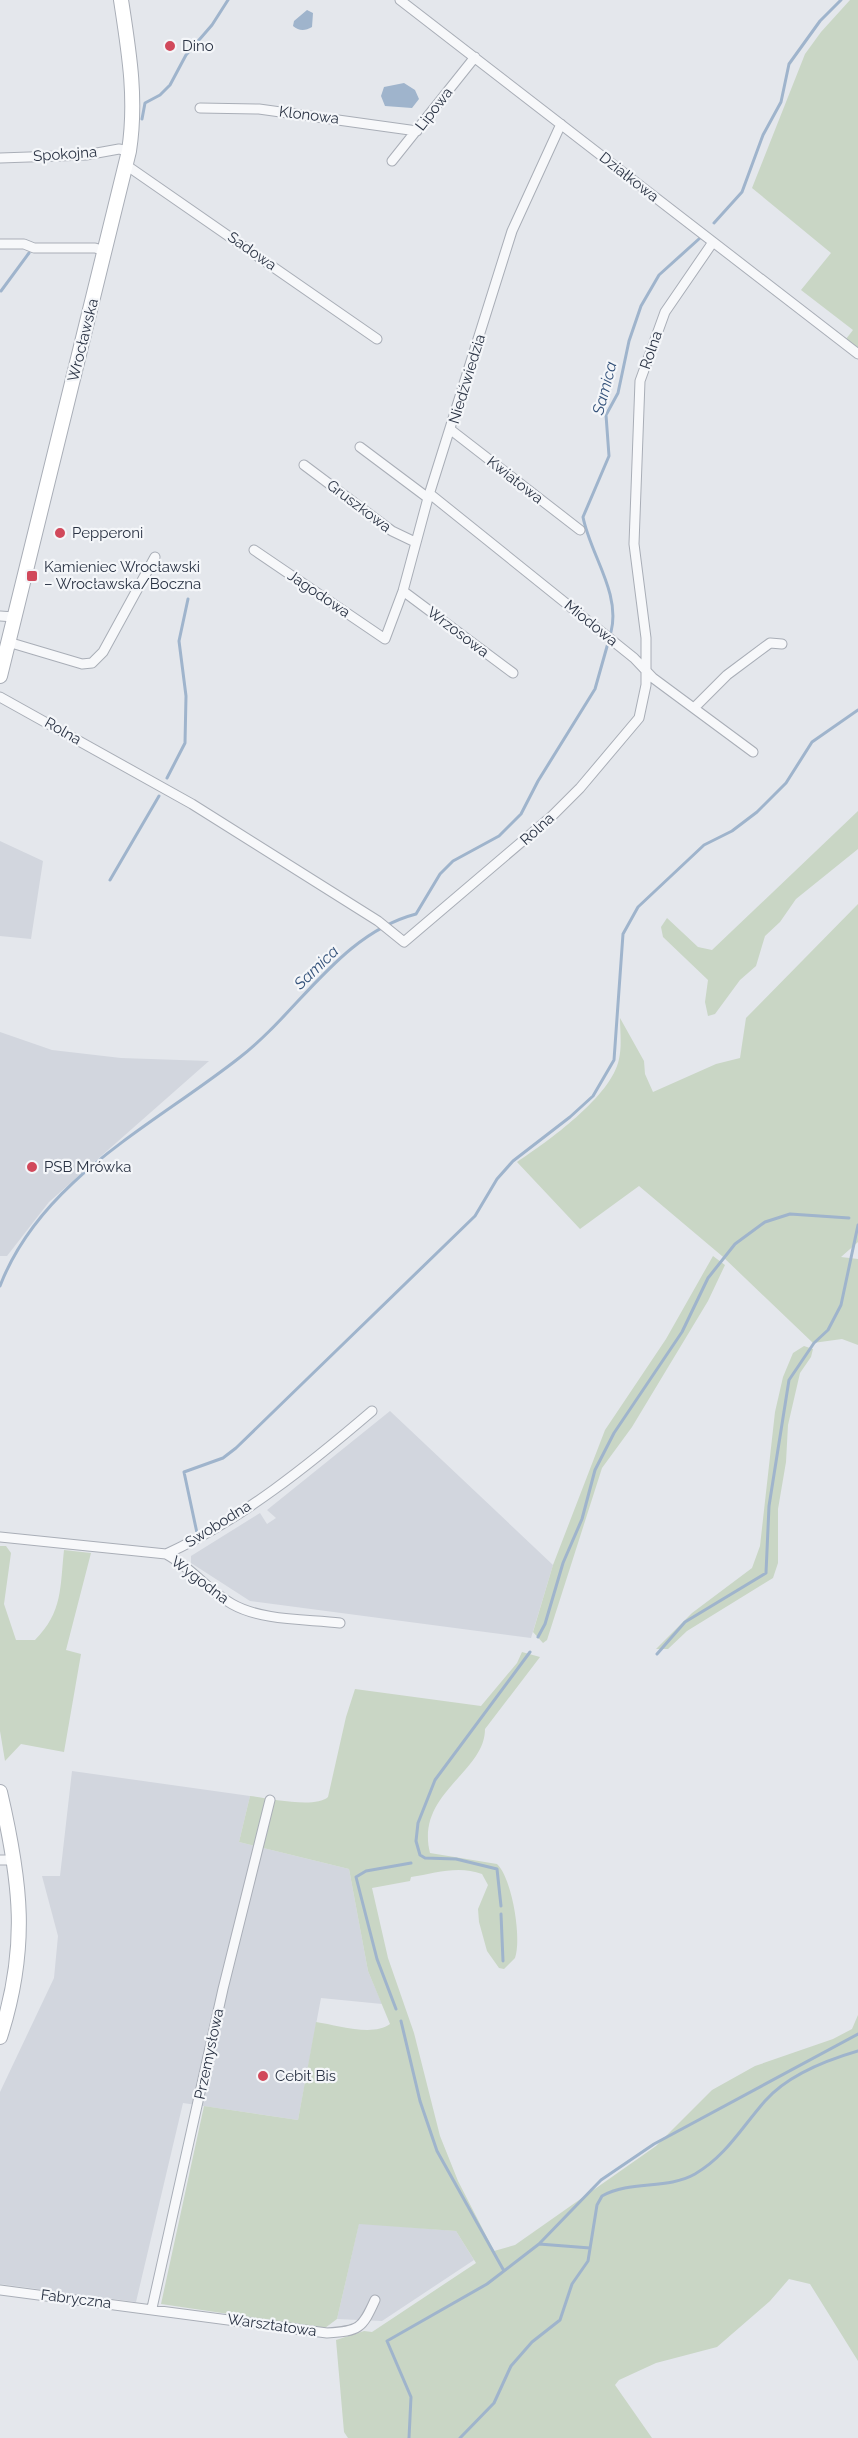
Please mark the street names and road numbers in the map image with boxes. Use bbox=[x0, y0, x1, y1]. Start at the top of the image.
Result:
street label: Lipowa bbox=[411, 84, 457, 134]
street label: Klonowa bbox=[278, 102, 340, 128]
street label: Spokojna bbox=[32, 143, 98, 165]
street label: Działkowa bbox=[596, 148, 662, 206]
street label: Sadowa bbox=[224, 228, 280, 274]
street label: Wrocławska bbox=[64, 297, 102, 383]
street label: Rolna bbox=[636, 328, 666, 372]
street label: Niedźwiedzia bbox=[445, 332, 489, 426]
street label: Kwiatowa bbox=[483, 452, 547, 508]
street label: Gruszkowa bbox=[323, 476, 395, 536]
street label: Jagodowa bbox=[284, 567, 354, 621]
street label: Miodowa bbox=[561, 596, 621, 650]
street label: Wrzosowa bbox=[424, 603, 492, 661]
street label: Rolna bbox=[41, 713, 85, 749]
street label: Rolna bbox=[516, 809, 558, 849]
street label: Swobodna bbox=[182, 1497, 254, 1551]
street label: Wygodna bbox=[167, 1552, 233, 1608]
street label: Przemysłowa bbox=[191, 2007, 227, 2101]
street label: Fabryczna bbox=[40, 2286, 112, 2312]
street label: Warsztatowa bbox=[226, 2310, 318, 2340]

